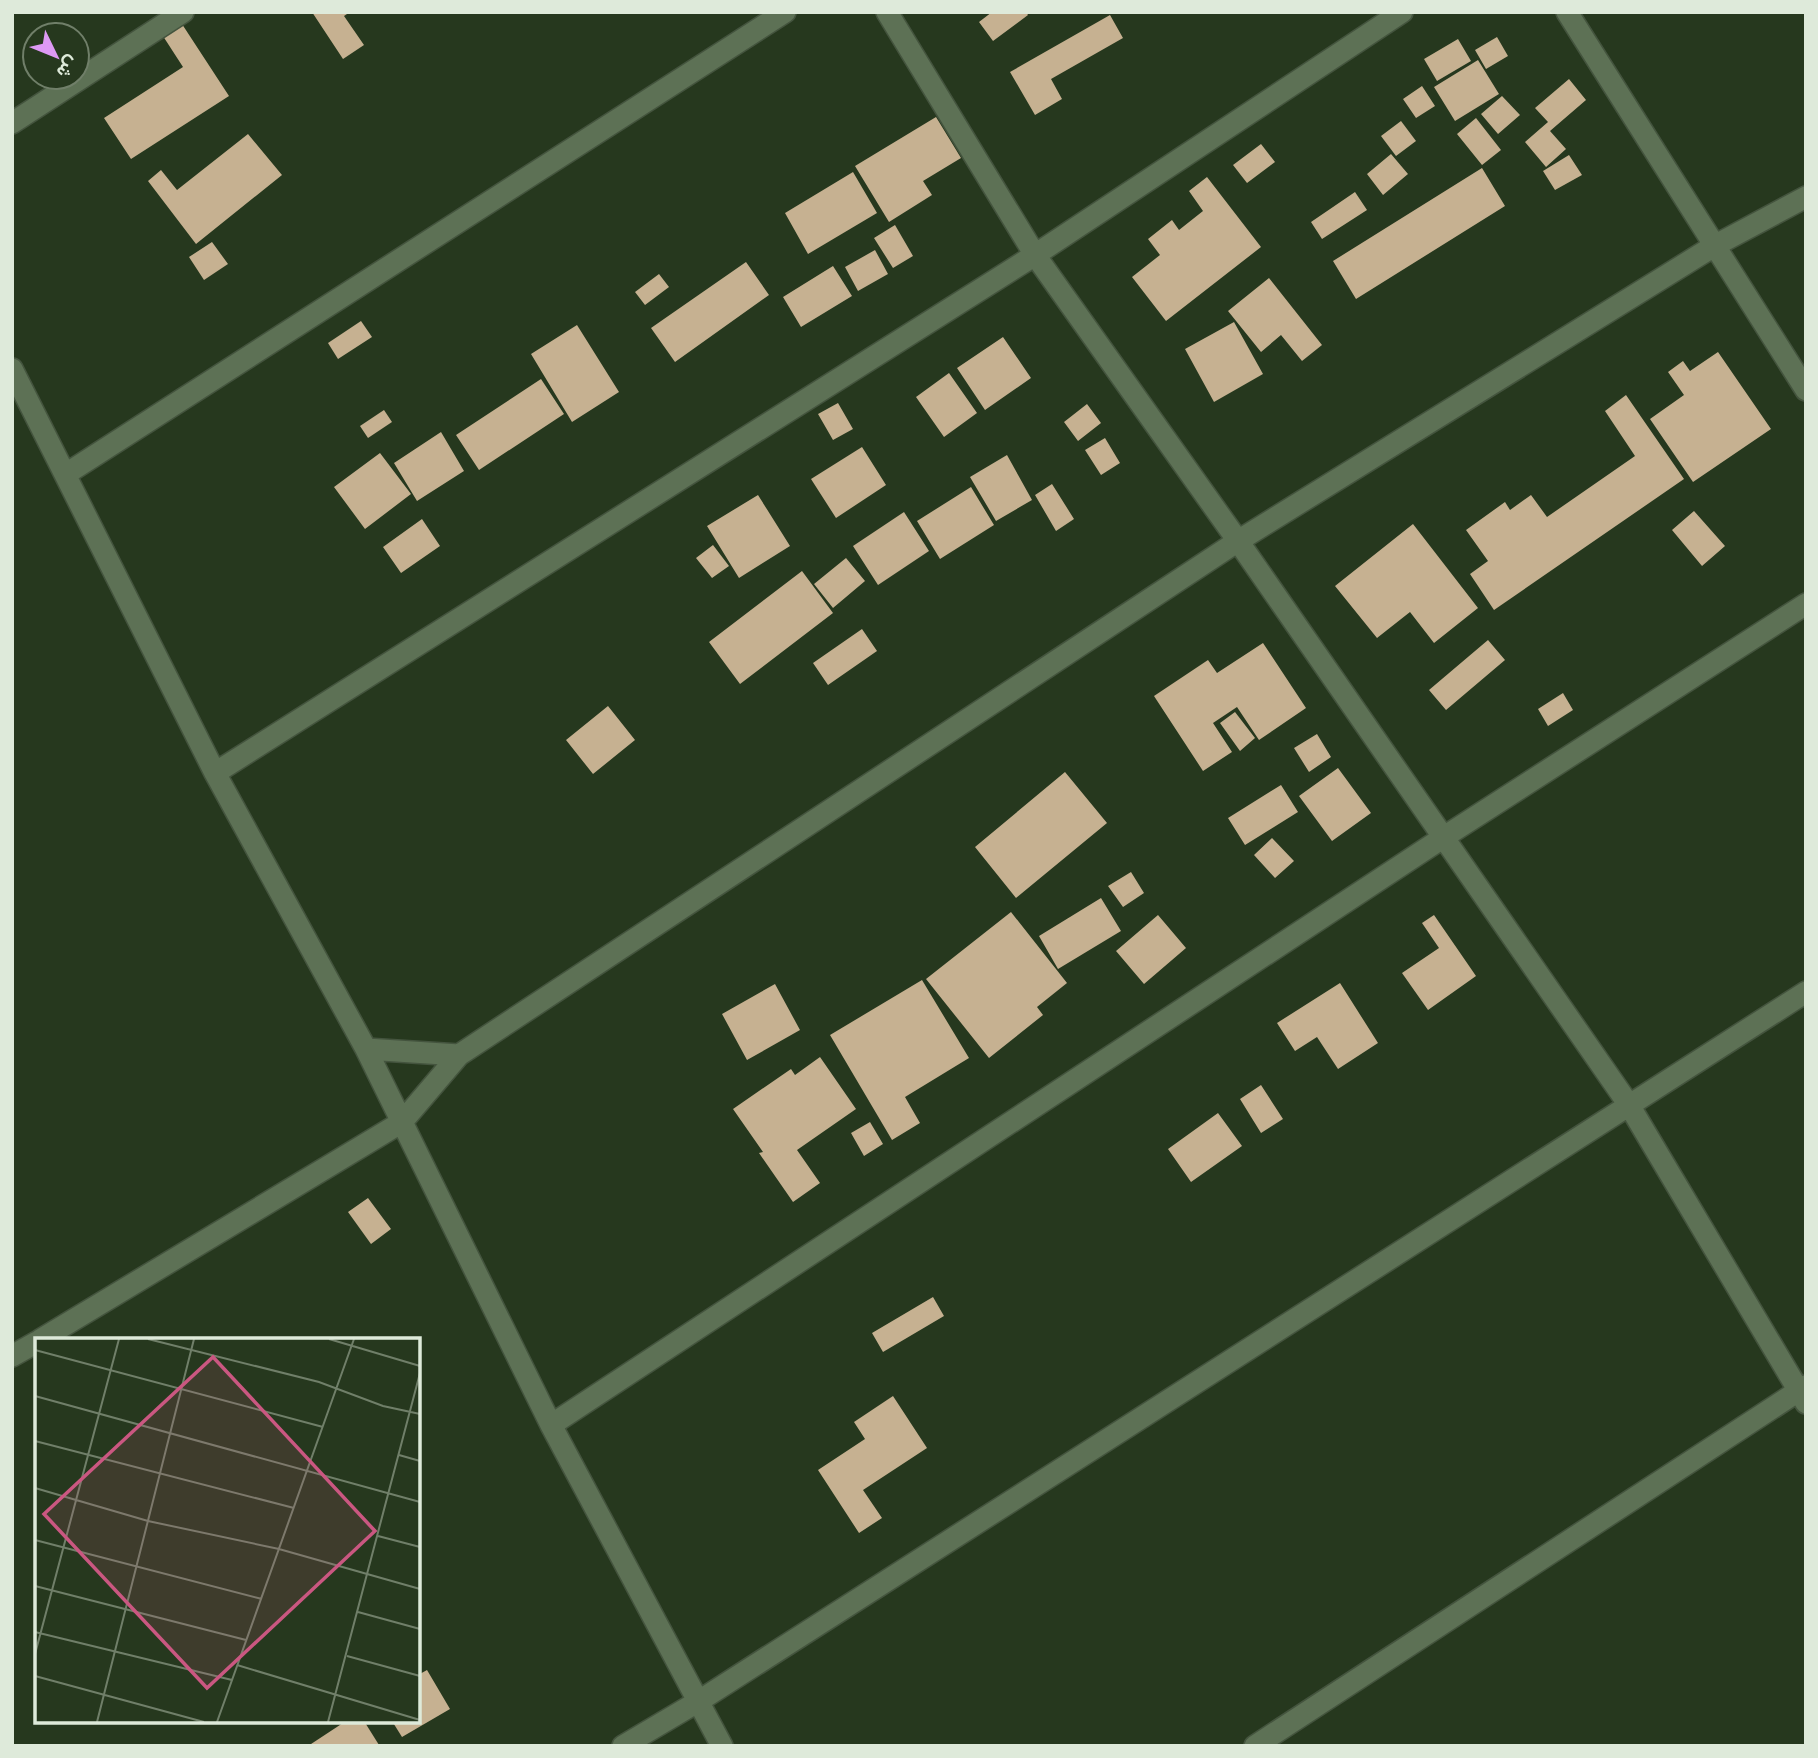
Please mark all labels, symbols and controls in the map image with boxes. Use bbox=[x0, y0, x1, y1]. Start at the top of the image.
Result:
north arrow bbox=[21, 21, 91, 91]
text: ش bbox=[51, 50, 87, 86]
inset map bbox=[35, 1338, 420, 1723]

